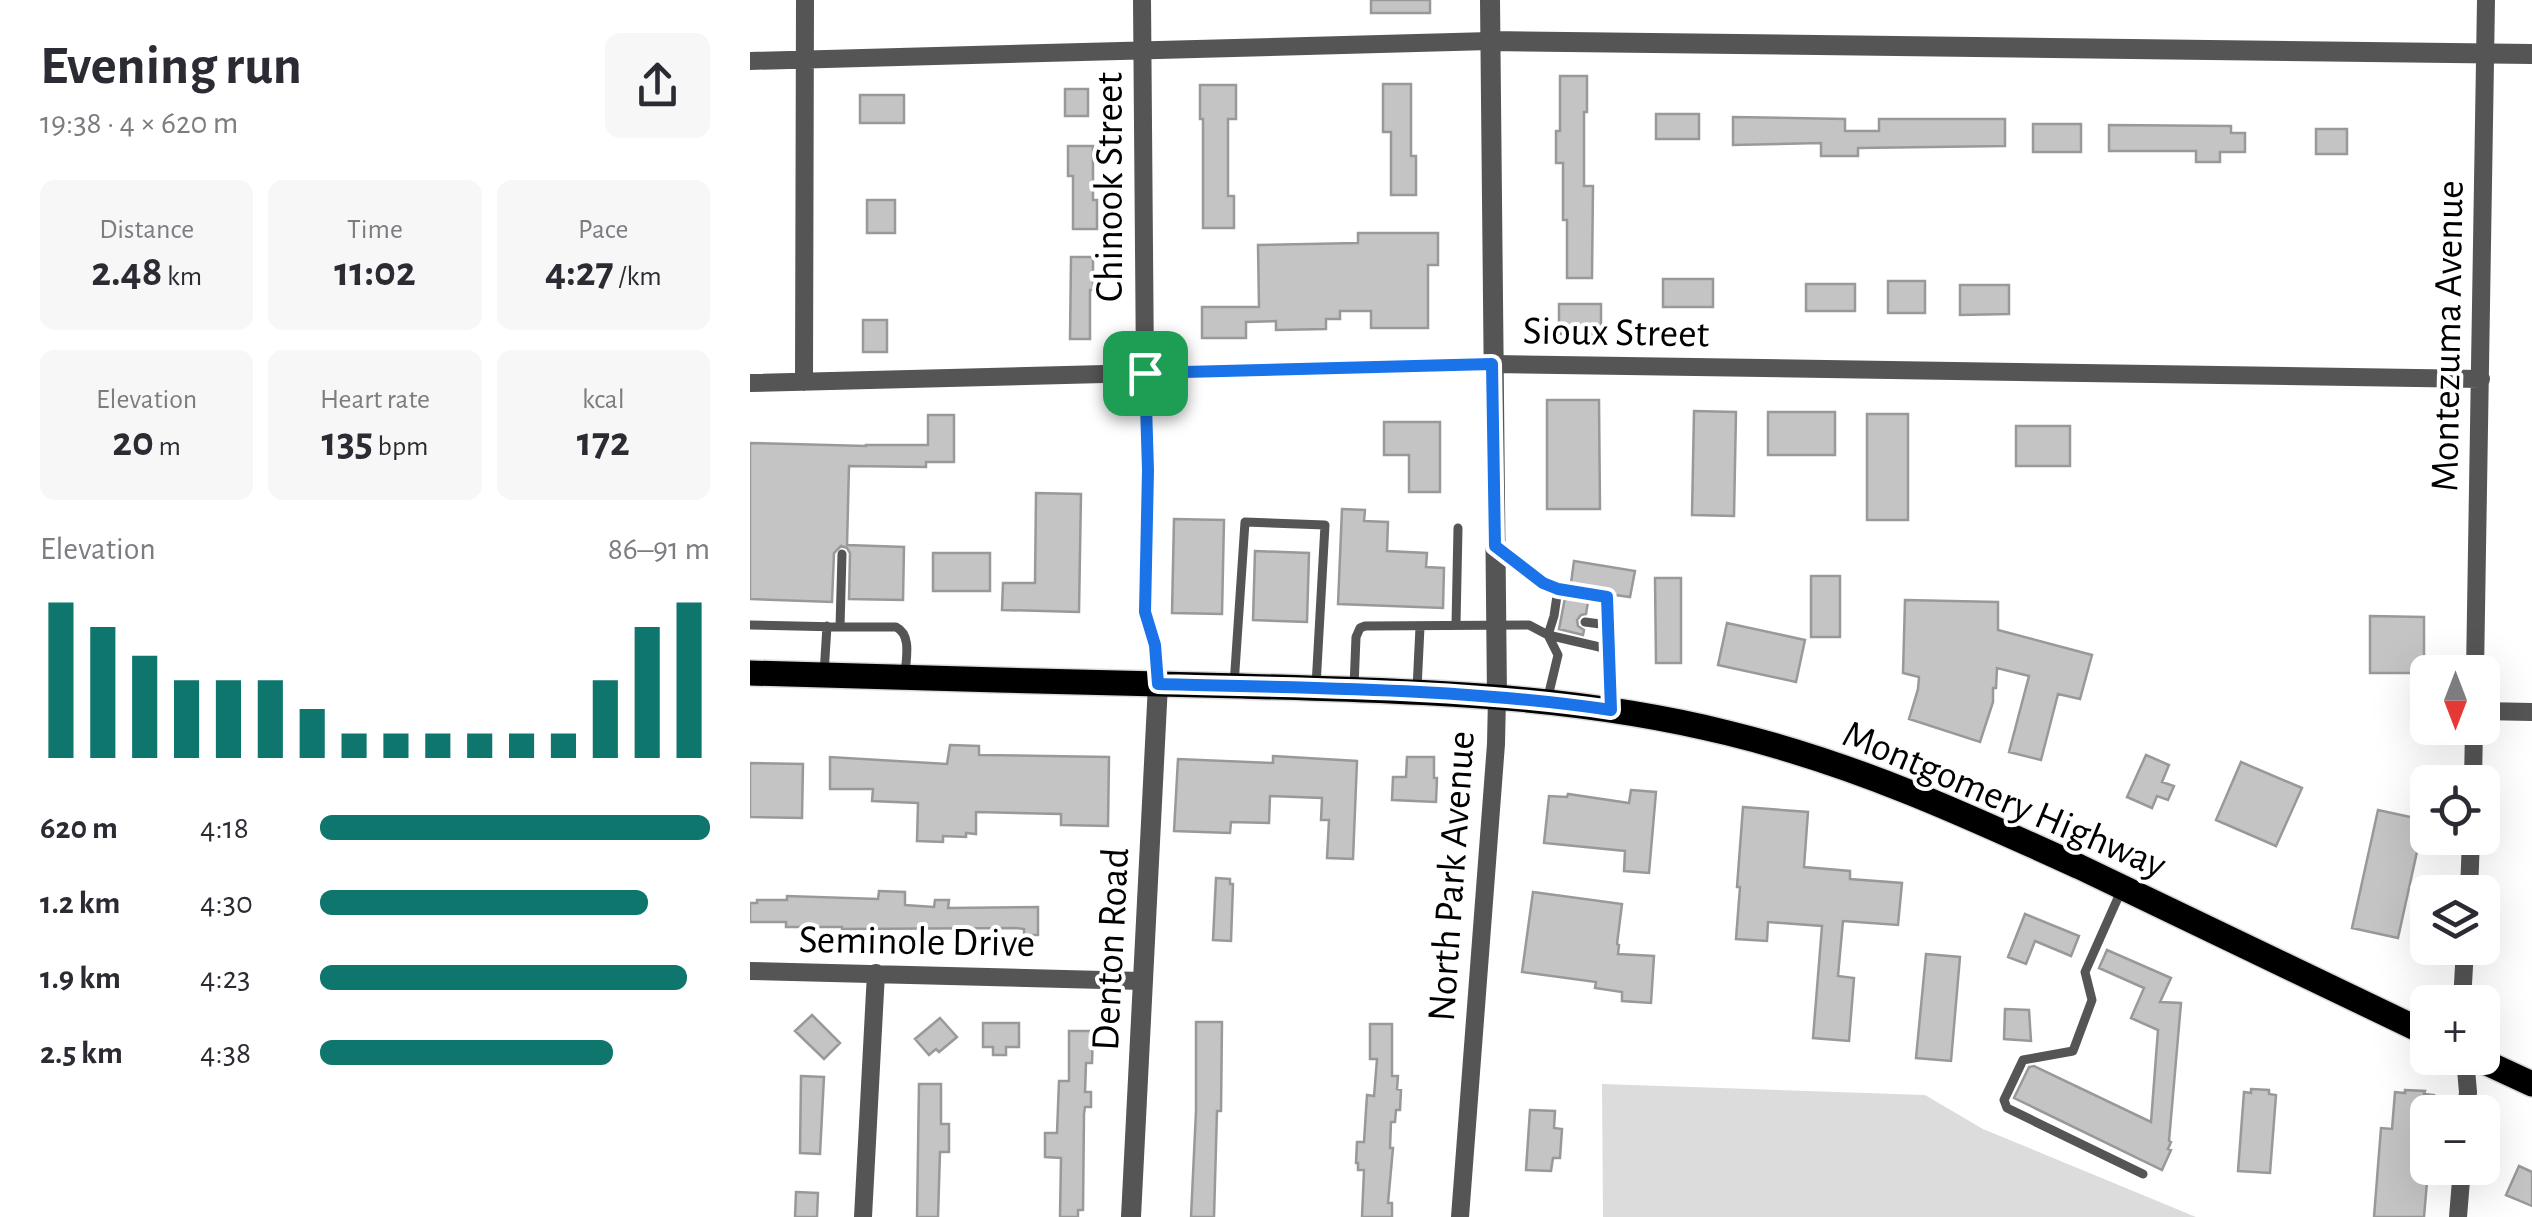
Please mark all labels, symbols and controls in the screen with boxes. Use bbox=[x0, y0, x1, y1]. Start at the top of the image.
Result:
button: share bbox=[605, 33, 710, 138]
text: Evening run bbox=[40, 39, 302, 94]
street label: Chinook Street bbox=[1090, 72, 1130, 302]
text: 19:38 · 4 × 620 m bbox=[40, 107, 238, 139]
street label: Montezuma Avenue bbox=[2425, 180, 2471, 492]
text: Distance bbox=[99, 216, 194, 244]
text: Time bbox=[347, 216, 403, 244]
text: Pace bbox=[578, 216, 629, 244]
text: 2.48 bbox=[91, 251, 162, 293]
text: 11:02 bbox=[334, 251, 416, 293]
text: 4:27 bbox=[545, 251, 614, 293]
text: km bbox=[162, 263, 202, 291]
text: /km bbox=[614, 263, 662, 291]
street label: Sioux Street bbox=[1522, 311, 1710, 355]
pin bbox=[1103, 331, 1188, 416]
icon: arrive bbox=[1118, 346, 1173, 401]
text: Elevation bbox=[96, 386, 197, 414]
text: Heart rate bbox=[320, 386, 430, 414]
text: kcal bbox=[582, 386, 625, 414]
text: 20 bbox=[112, 421, 154, 463]
text: 135 bbox=[322, 421, 373, 463]
text: 172 bbox=[577, 421, 630, 463]
text: m bbox=[154, 433, 181, 461]
text: bpm bbox=[373, 433, 428, 461]
text: Elevation bbox=[40, 533, 156, 565]
text: 86–91 m bbox=[608, 533, 710, 565]
north arrow bbox=[2410, 655, 2500, 745]
map controls bbox=[2410, 655, 2500, 1185]
street label: Montgomery Highway bbox=[1837, 714, 2172, 886]
street label: North Park Avenue bbox=[1422, 730, 1482, 1023]
button: locate bbox=[2410, 765, 2500, 855]
text: 620 m bbox=[40, 812, 118, 844]
text: 4:18 bbox=[200, 812, 249, 844]
street label: Denton Road bbox=[1086, 847, 1136, 1052]
button: layers bbox=[2410, 875, 2500, 965]
text: 1.2 km bbox=[40, 887, 120, 919]
text: 4:30 bbox=[200, 887, 253, 919]
street label: Seminole Drive bbox=[798, 920, 1036, 964]
text: 1.9 km bbox=[40, 962, 121, 994]
text: 4:23 bbox=[200, 962, 250, 994]
button: + bbox=[2410, 985, 2500, 1075]
text: 2.5 km bbox=[40, 1037, 123, 1069]
text: 4:38 bbox=[200, 1037, 251, 1069]
button: − bbox=[2410, 1095, 2500, 1185]

